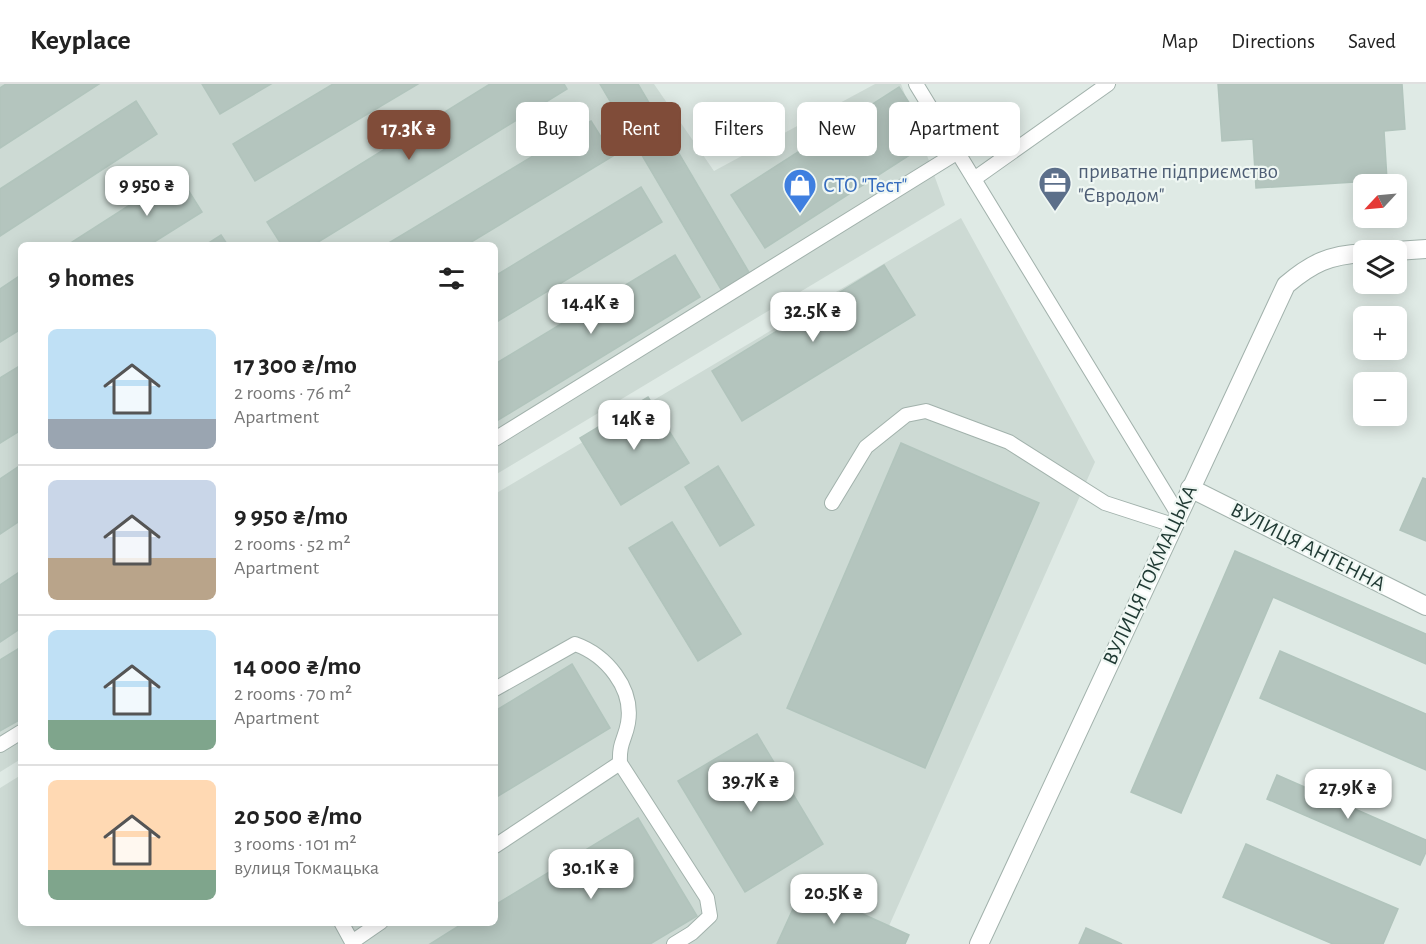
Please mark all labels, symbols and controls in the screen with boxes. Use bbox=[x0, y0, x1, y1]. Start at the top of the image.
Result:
text: Keyplace bbox=[30, 27, 131, 55]
text: Map bbox=[1162, 31, 1198, 52]
text: Directions bbox=[1231, 31, 1315, 52]
text: Saved bbox=[1348, 31, 1396, 52]
chip: Buy bbox=[516, 102, 589, 156]
chip: Rent bbox=[601, 102, 681, 156]
chip: Filters bbox=[693, 102, 785, 156]
chip: New bbox=[797, 102, 877, 156]
chip: Apartment bbox=[889, 102, 1020, 156]
pin: 17.3K ₴ bbox=[354, 110, 464, 161]
text: 17.3K ₴ bbox=[381, 119, 437, 139]
place label: приватне підприємство "Євродом" bbox=[1078, 161, 1278, 206]
office icon: приватне підприємство "Євродом" bbox=[1037, 165, 1073, 212]
pin: 9 950 ₴ bbox=[92, 166, 202, 217]
shop icon: СТО "Тест" bbox=[782, 167, 818, 214]
north arrow bbox=[1353, 174, 1407, 228]
map controls bbox=[1353, 174, 1407, 426]
text: 9 950 ₴ bbox=[119, 175, 175, 195]
place label: СТО "Тест" bbox=[823, 175, 907, 196]
button: layers bbox=[1353, 240, 1407, 294]
icon: filters bbox=[435, 262, 468, 295]
text: 9 homes bbox=[48, 265, 134, 291]
pin: 14.4K ₴ bbox=[536, 284, 646, 335]
pin: 32.5K ₴ bbox=[758, 292, 868, 343]
text: 14.4K ₴ bbox=[562, 293, 620, 313]
text: 32.5K ₴ bbox=[784, 301, 842, 321]
button: + bbox=[1353, 306, 1407, 360]
text: 17 300 ₴/mo bbox=[234, 352, 357, 378]
icon: home bbox=[96, 353, 168, 425]
button: − bbox=[1353, 372, 1407, 426]
text: 2 rooms · 76 m² bbox=[234, 383, 351, 403]
pin: 14K ₴ bbox=[592, 400, 676, 451]
text: Apartment bbox=[234, 407, 319, 427]
text: 14K ₴ bbox=[612, 409, 656, 429]
street label: ВУЛИЦЯ ТОКМАЦЬКА bbox=[1099, 482, 1201, 668]
street label: ВУЛИЦЯ АНТЕННА bbox=[1227, 499, 1389, 595]
text: 9 950 ₴/mo bbox=[234, 503, 348, 529]
icon: home bbox=[96, 504, 168, 576]
text: 2 rooms · 52 m² bbox=[234, 534, 351, 554]
text: Apartment bbox=[234, 558, 319, 578]
text: 14 000 ₴/mo bbox=[234, 653, 361, 679]
icon: home bbox=[96, 654, 168, 726]
text: 2 rooms · 70 m² bbox=[234, 684, 352, 704]
text: Apartment bbox=[234, 708, 319, 728]
pin: 39.7K ₴ bbox=[696, 762, 806, 813]
pin: 27.9K ₴ bbox=[1293, 769, 1403, 820]
text: 39.7K ₴ bbox=[722, 771, 780, 791]
text: 27.9K ₴ bbox=[1319, 778, 1377, 798]
text: 20 500 ₴/mo bbox=[234, 803, 362, 829]
icon: home bbox=[96, 804, 168, 876]
text: 3 rooms · 101 m² bbox=[234, 834, 357, 854]
pin: 30.1K ₴ bbox=[536, 849, 646, 900]
text: вулиця Токмацька bbox=[234, 858, 379, 878]
text: 30.1K ₴ bbox=[562, 858, 620, 878]
pin: 20.5K ₴ bbox=[779, 874, 889, 925]
text: 20.5K ₴ bbox=[804, 883, 864, 903]

